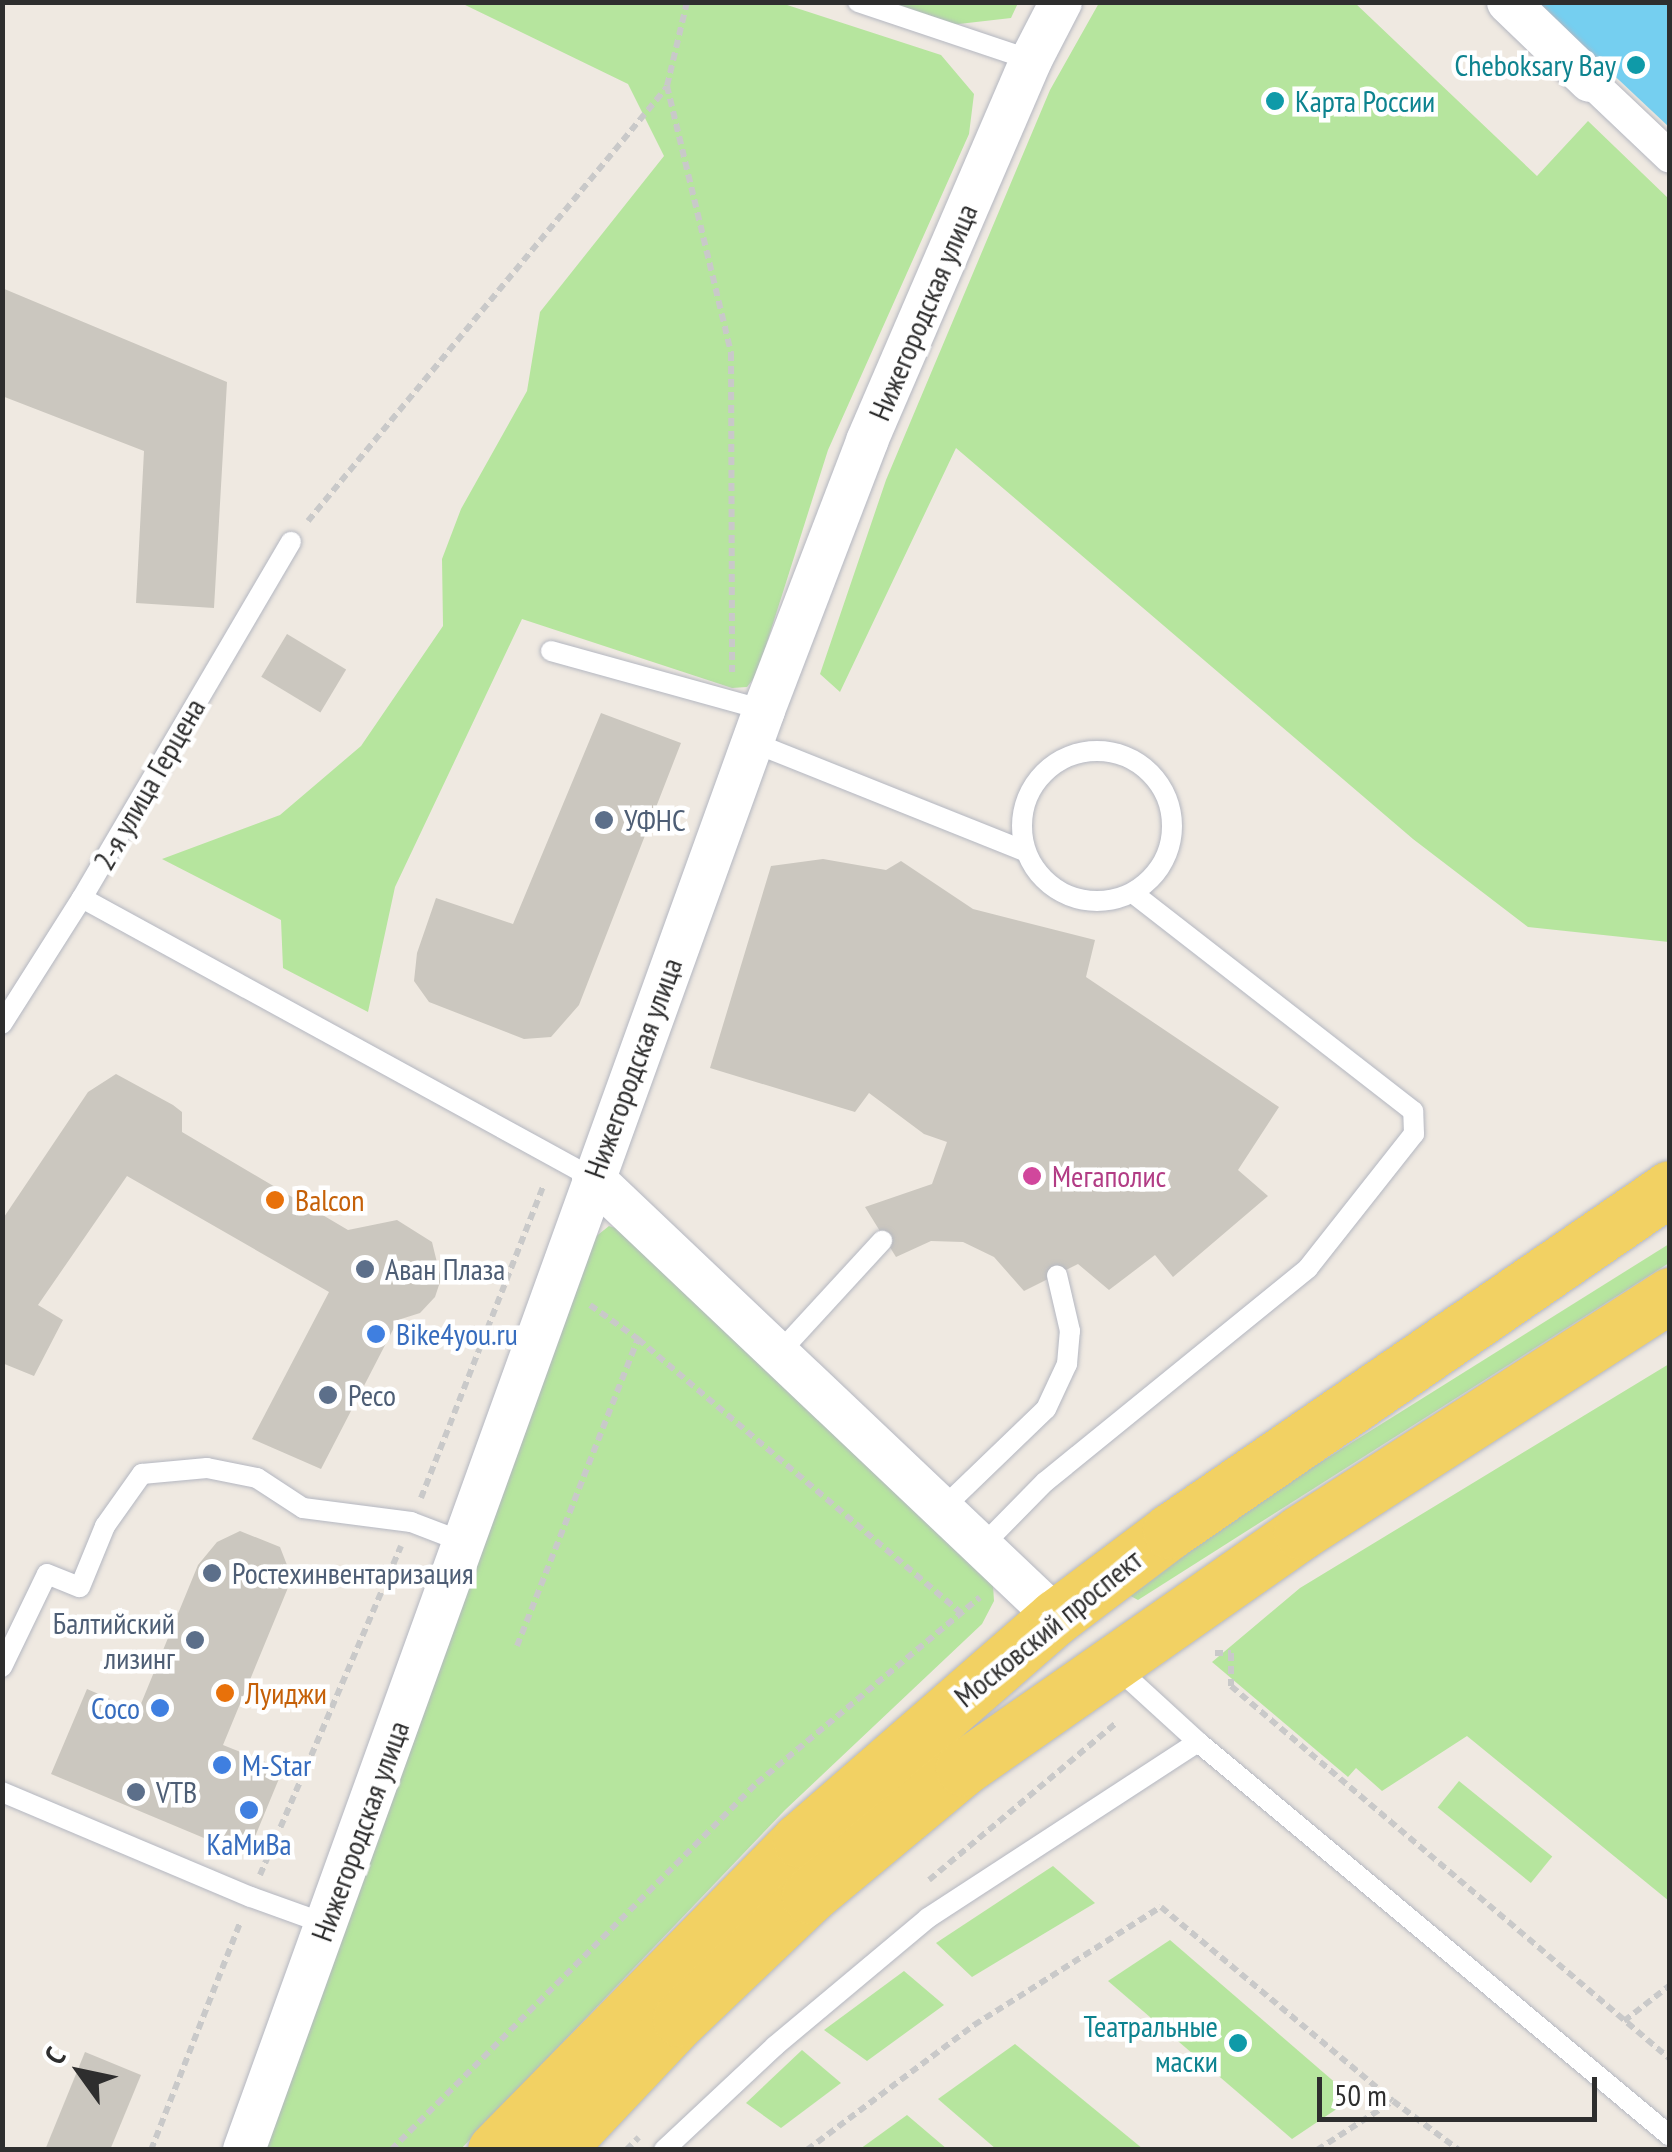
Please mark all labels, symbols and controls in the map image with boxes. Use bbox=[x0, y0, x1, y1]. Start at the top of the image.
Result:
place label: Cheboksary Bay bbox=[1454, 47, 1616, 83]
marker: Cheboksary Bay bbox=[1625, 54, 1647, 76]
place label: Карта России bbox=[1295, 83, 1435, 119]
marker: Карта России bbox=[1264, 90, 1286, 112]
street label: Нижегородская улица bbox=[861, 198, 985, 426]
street label: 2-я улица Герцена bbox=[85, 692, 213, 876]
place label: УФНС bbox=[624, 802, 686, 838]
marker: УФНС bbox=[593, 809, 615, 831]
street label: Нижегородская улица bbox=[576, 953, 690, 1183]
place label: Мегаполис bbox=[1052, 1158, 1166, 1194]
marker: Мегаполис bbox=[1021, 1165, 1043, 1187]
place label: Balcon bbox=[295, 1182, 364, 1218]
marker: Balcon bbox=[264, 1189, 286, 1211]
place label: Аван Плаза bbox=[385, 1251, 505, 1287]
marker: Аван Плаза bbox=[354, 1258, 376, 1280]
place label: Bike4you.ru bbox=[396, 1316, 518, 1352]
marker: Bike4you.ru bbox=[365, 1323, 387, 1345]
place label: Ресо bbox=[348, 1377, 396, 1413]
marker: Ресо bbox=[317, 1384, 339, 1406]
street label: Московский проспект bbox=[947, 1542, 1149, 1714]
place label: Ростехинвентаризация bbox=[232, 1555, 474, 1591]
marker: Ростехинвентаризация bbox=[201, 1562, 223, 1584]
place label: Балтийский лизинг bbox=[53, 1605, 175, 1676]
marker: Балтийский лизинг bbox=[184, 1629, 206, 1651]
place label: Луиджи bbox=[245, 1675, 327, 1711]
marker: Луиджи bbox=[214, 1682, 236, 1704]
place label: Сосо bbox=[91, 1690, 140, 1726]
marker: Сосо bbox=[149, 1697, 171, 1719]
street label: Нижегородская улица bbox=[303, 1716, 417, 1946]
place label: M-Star bbox=[242, 1747, 311, 1783]
marker: M-Star bbox=[211, 1754, 233, 1776]
place label: VTB bbox=[156, 1774, 197, 1810]
marker: VTB bbox=[125, 1781, 147, 1803]
marker: КаМиВа bbox=[238, 1799, 260, 1821]
place label: КаМиВа bbox=[206, 1826, 292, 1862]
place label: Театральные маски bbox=[1084, 2008, 1218, 2078]
north arrow bbox=[30, 2022, 130, 2122]
marker: Театральные маски bbox=[1227, 2032, 1249, 2054]
text: С bbox=[35, 2040, 73, 2071]
scale bar bbox=[1322, 2057, 1602, 2119]
text: 50 m bbox=[1334, 2075, 1387, 2114]

